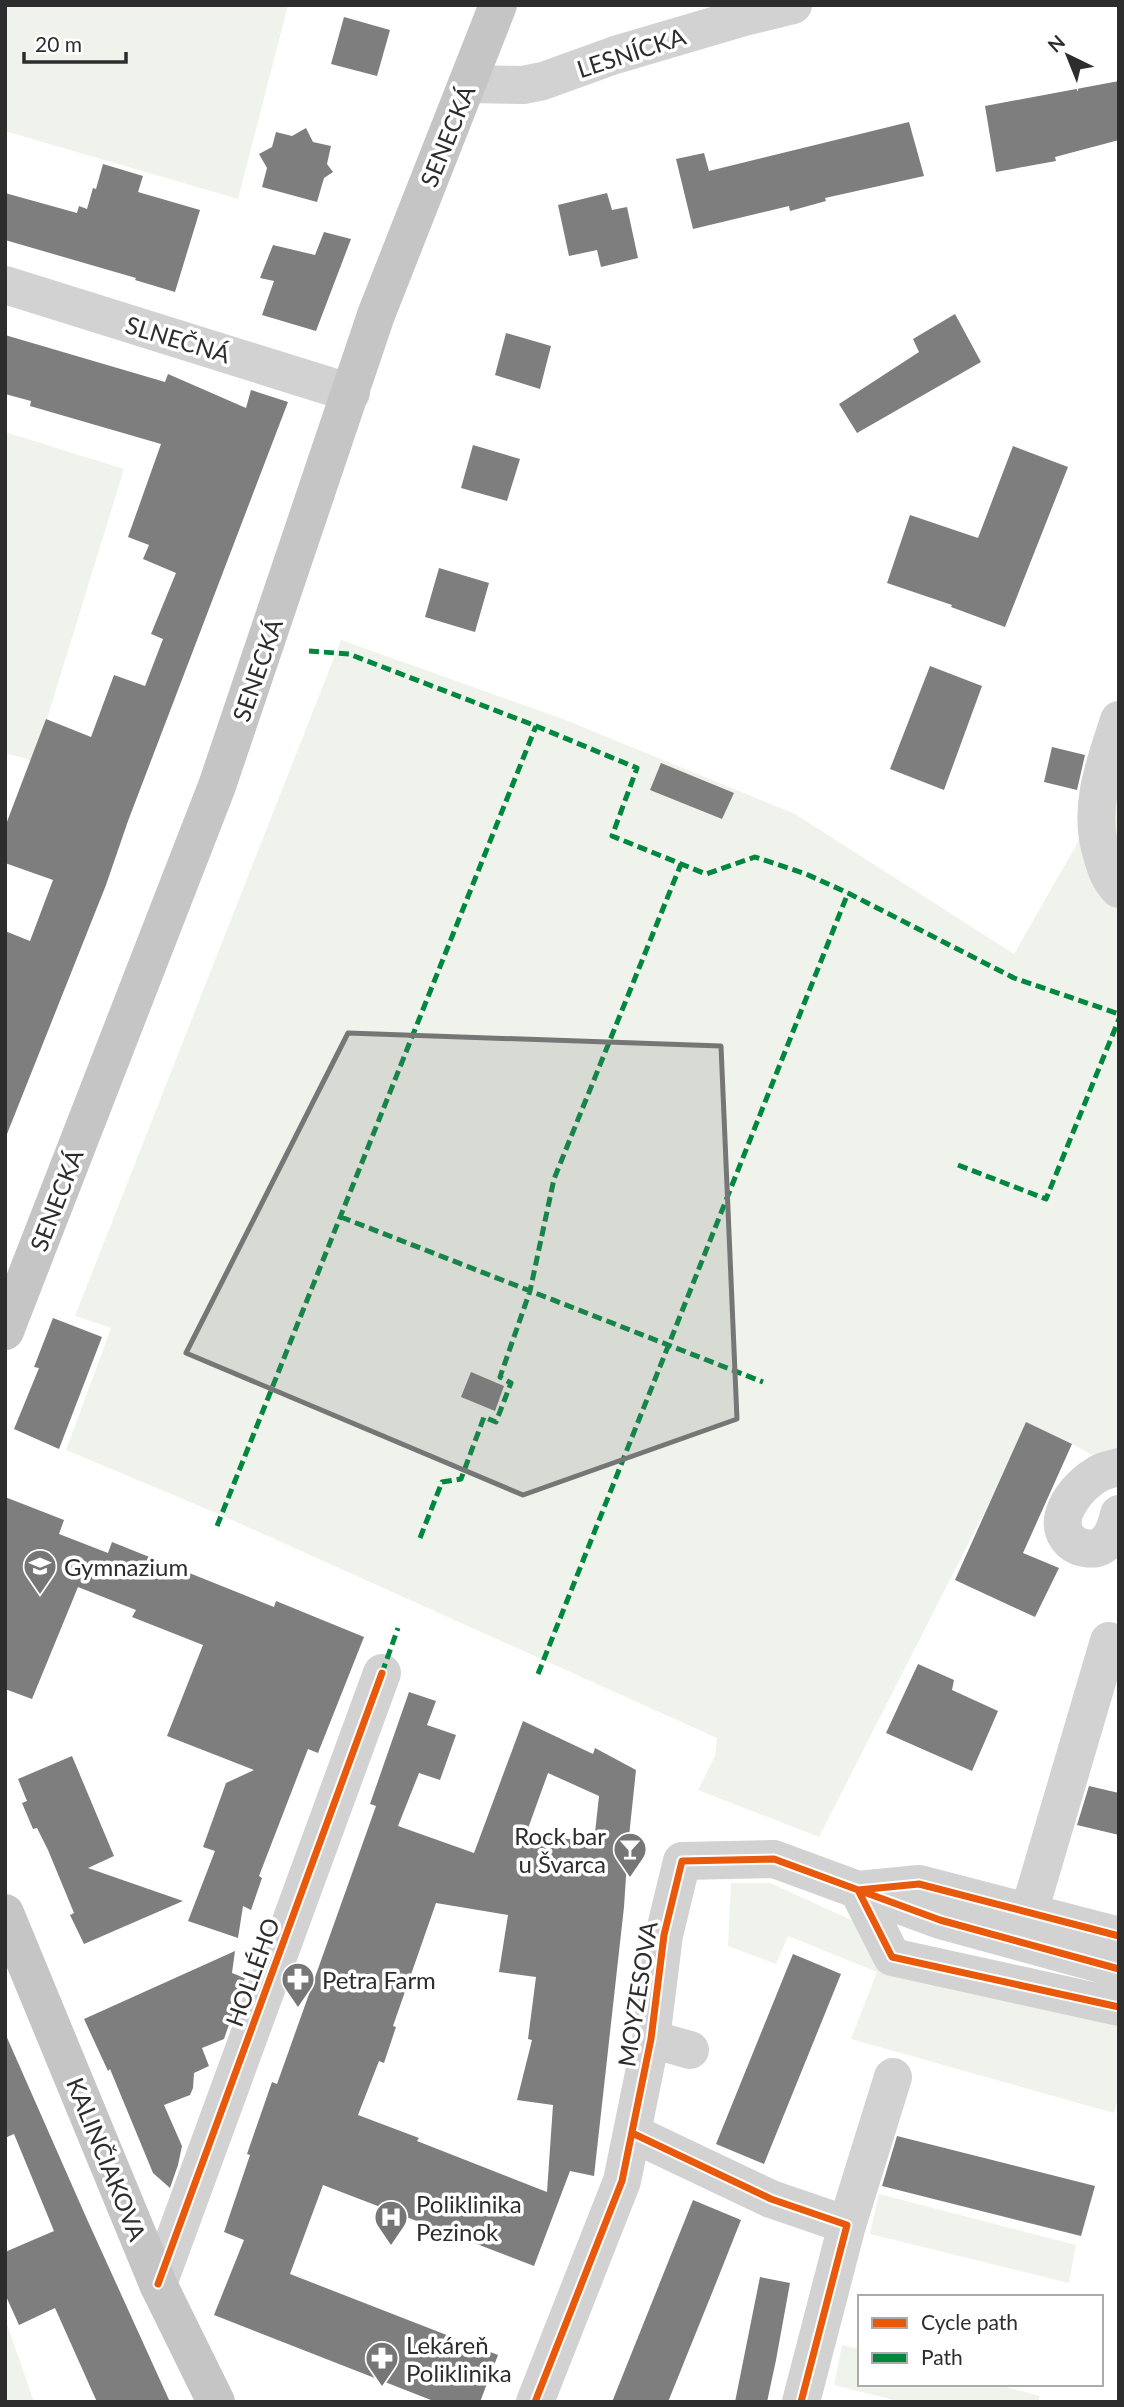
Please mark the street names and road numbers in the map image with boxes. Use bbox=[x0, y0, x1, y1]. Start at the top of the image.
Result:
street label: LESNÍCKA bbox=[573, 21, 690, 83]
street label: SENECKÁ bbox=[414, 80, 481, 191]
street label: SLNEČNÁ bbox=[122, 309, 234, 369]
street label: SENECKÁ bbox=[226, 614, 288, 725]
street label: SENECKÁ bbox=[23, 1144, 89, 1255]
street label: HOLLÉHO bbox=[219, 1914, 285, 2030]
street label: MOYZESOVA bbox=[611, 1918, 663, 2069]
street label: KALINČIAKOVA bbox=[61, 2073, 153, 2245]

